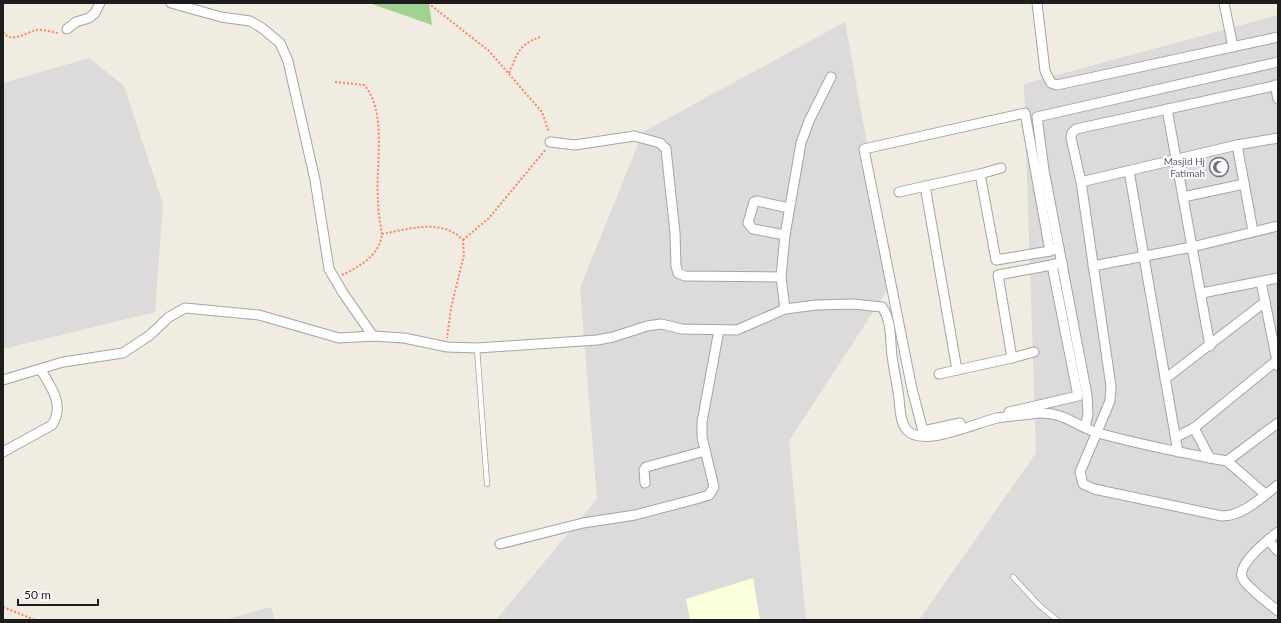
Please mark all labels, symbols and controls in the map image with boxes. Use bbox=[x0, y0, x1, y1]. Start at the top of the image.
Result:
place label: Masjid Hj Fatimah bbox=[1164, 155, 1205, 179]
mosque icon: Masjid Hj Fatimah bbox=[1208, 156, 1230, 178]
scale bar bbox=[18, 581, 98, 607]
text: 50 m bbox=[24, 587, 51, 602]

